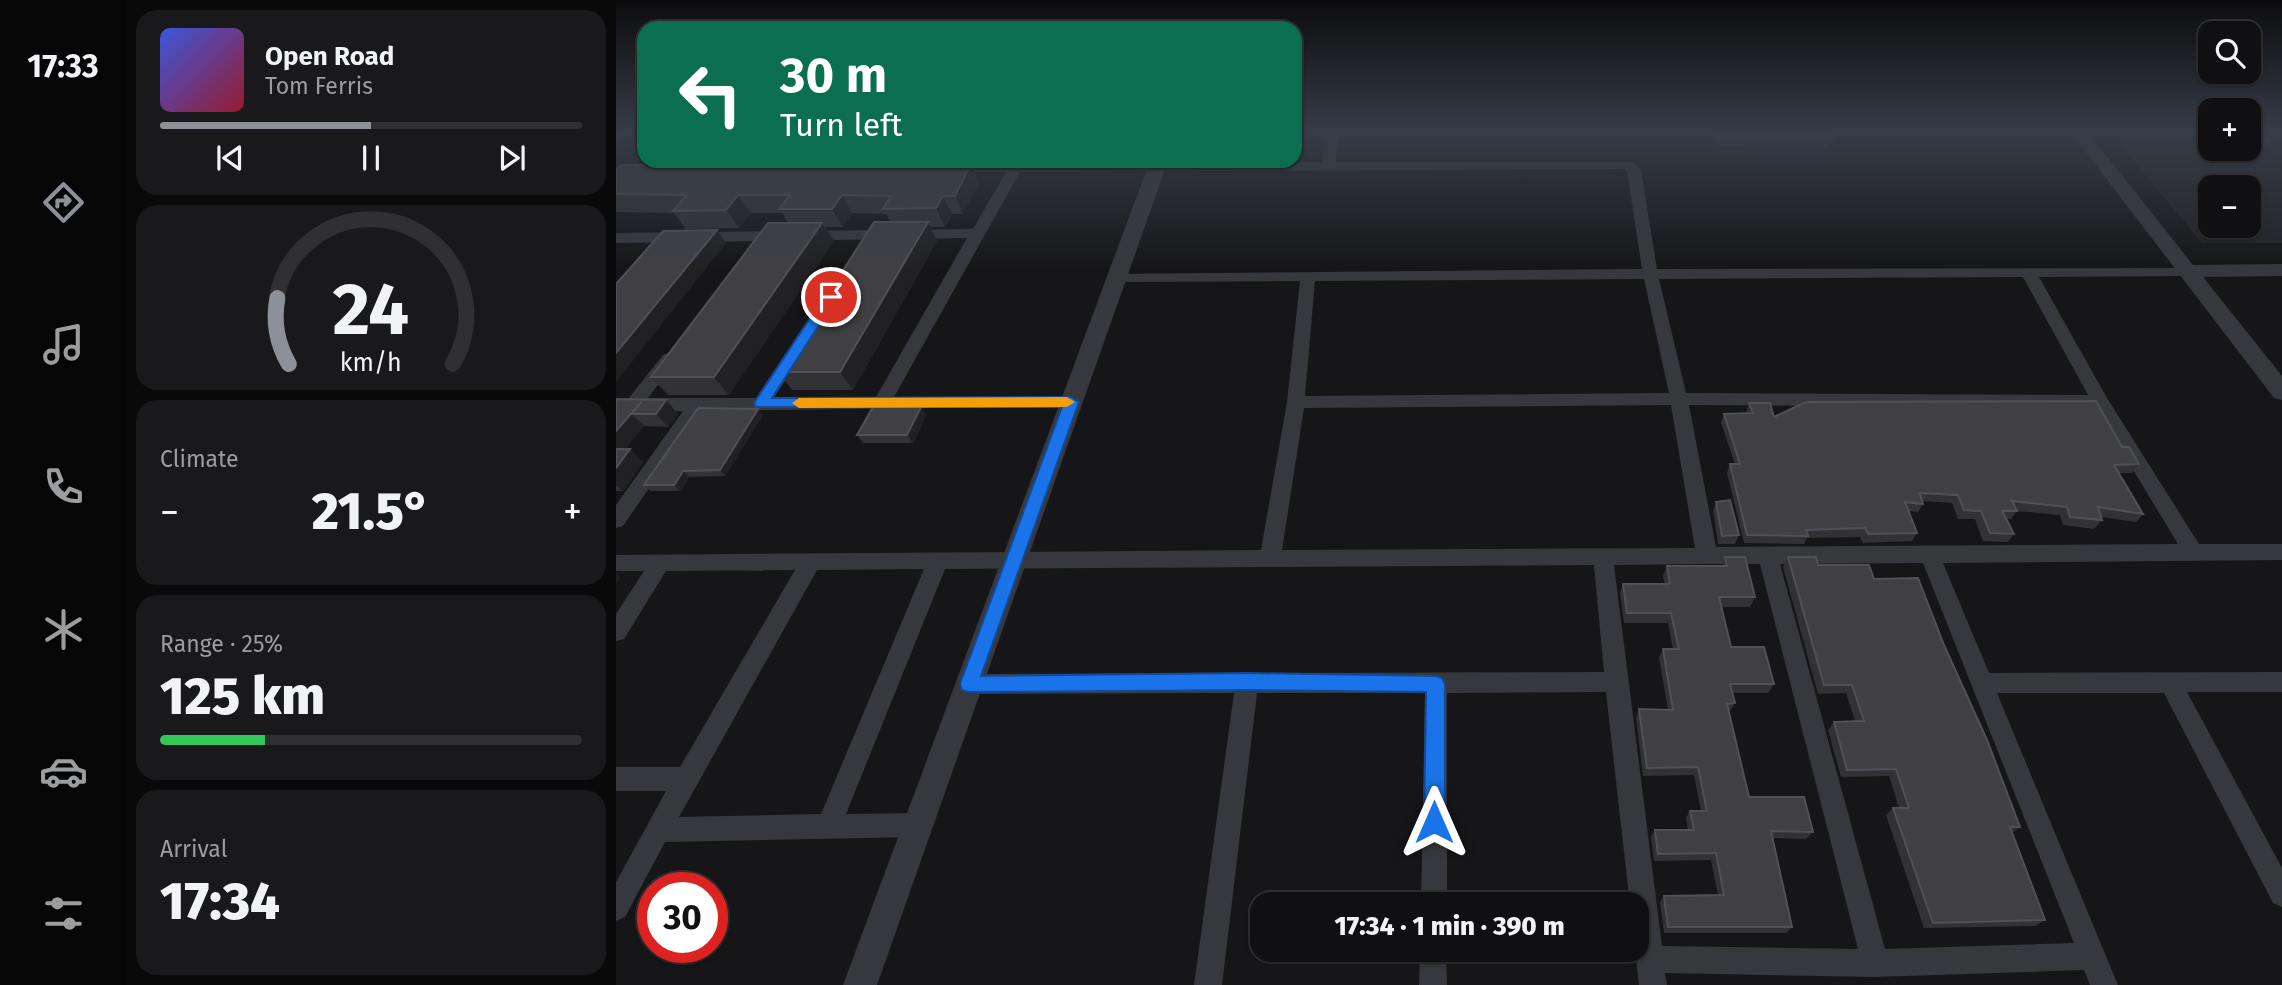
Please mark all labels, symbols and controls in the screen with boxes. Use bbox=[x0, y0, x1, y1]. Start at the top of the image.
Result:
map controls bbox=[2198, 21, 2261, 238]
button: search bbox=[2198, 21, 2261, 84]
text: Open Road bbox=[265, 41, 394, 72]
text: 30 m bbox=[780, 46, 887, 105]
text: 17:33 bbox=[27, 47, 99, 85]
icon: left bbox=[665, 49, 756, 140]
text: Tom Ferris bbox=[265, 72, 373, 100]
button: + bbox=[2198, 98, 2261, 161]
text: Turn left bbox=[780, 106, 902, 144]
icon: previous bbox=[211, 139, 249, 177]
icon: pause bbox=[352, 139, 390, 177]
icon: next bbox=[493, 139, 531, 177]
button: − bbox=[2198, 175, 2261, 238]
icon: directions bbox=[39, 178, 88, 227]
text: 24 bbox=[333, 266, 409, 353]
pin bbox=[801, 267, 861, 327]
icon: arrive bbox=[812, 278, 850, 316]
icon: music bbox=[39, 320, 88, 369]
text: km/h bbox=[340, 347, 402, 377]
text: Climate bbox=[160, 445, 239, 473]
icon: phone bbox=[39, 462, 88, 511]
text: 21.5° bbox=[312, 480, 430, 543]
text: − bbox=[160, 489, 179, 535]
text: + bbox=[563, 489, 582, 535]
icon: climate bbox=[39, 605, 88, 654]
text: Range · 25% bbox=[160, 630, 283, 658]
text: 125 km bbox=[160, 665, 325, 728]
icon: car bbox=[39, 747, 88, 796]
position arrow bbox=[1397, 785, 1471, 859]
text: Arrival bbox=[160, 835, 227, 863]
text: 17:34 bbox=[160, 870, 280, 933]
speed limit sign: 30 bbox=[637, 872, 728, 963]
icon: filters bbox=[39, 889, 88, 938]
text: 17:34 · 1 min · 390 m bbox=[1334, 911, 1565, 942]

